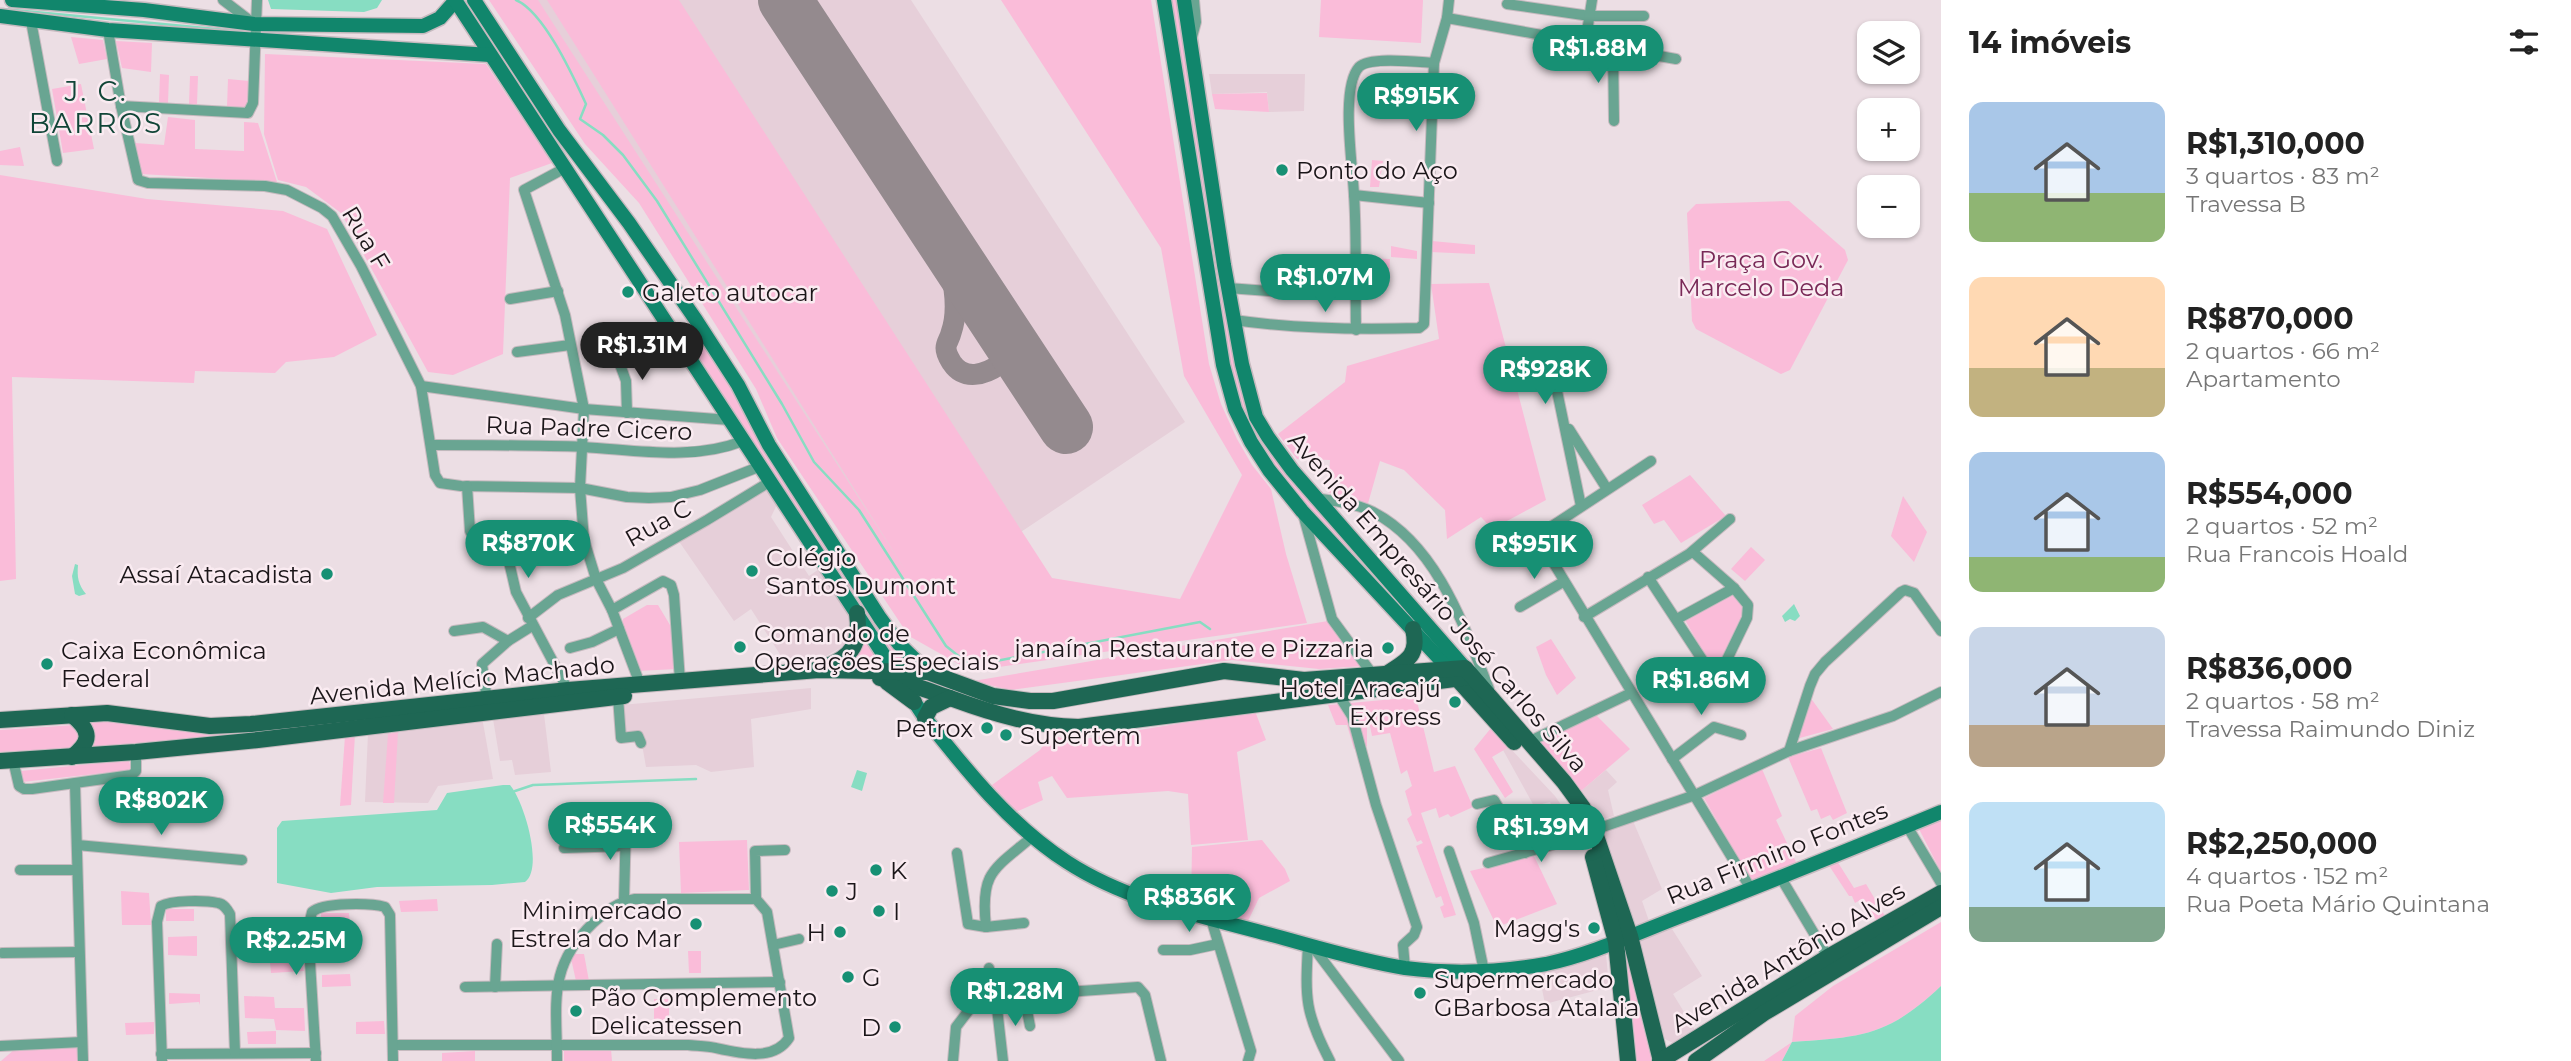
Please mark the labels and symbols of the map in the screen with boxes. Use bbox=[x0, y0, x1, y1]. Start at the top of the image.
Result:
pin: R$1.88M bbox=[1533, 25, 1663, 85]
district label: J. C. BARROS bbox=[29, 74, 163, 140]
pin: R$915K bbox=[1359, 74, 1473, 133]
place label: Ponto do Aço bbox=[1296, 156, 1458, 185]
marker: Ponto do Aço bbox=[1274, 162, 1290, 178]
street label: Rua F bbox=[336, 201, 396, 275]
park label: Praça Gov. Marcelo Deda bbox=[1678, 245, 1844, 302]
pin: R$1.07M bbox=[1260, 254, 1390, 314]
place label: Galeto autocar bbox=[642, 278, 818, 307]
marker: Galeto autocar bbox=[620, 284, 636, 300]
pin: R$1.31M bbox=[577, 322, 707, 382]
pin: R$928K bbox=[1488, 346, 1602, 406]
street label: Rua Padre Cicero bbox=[485, 410, 693, 446]
street label: Avenida Empresário José Carlos Silva bbox=[1282, 426, 1594, 778]
street label: Rua C bbox=[620, 493, 696, 553]
pin: R$870K bbox=[471, 520, 585, 580]
pin: R$951K bbox=[1477, 522, 1591, 581]
place label: Colégio Santos Dumont bbox=[766, 543, 956, 600]
place label: Assaí Atacadista bbox=[120, 560, 313, 589]
marker: Colégio Santos Dumont bbox=[744, 563, 760, 579]
marker: Assaí Atacadista bbox=[319, 566, 335, 582]
place label: Comando de Operações Especiais bbox=[754, 619, 999, 676]
place label: janaína Restaurante e Pizzaria bbox=[1011, 634, 1374, 663]
place label: Caixa Econômica Federal bbox=[61, 636, 267, 693]
marker: Comando de Operações Especiais bbox=[732, 639, 748, 655]
marker: janaína Restaurante e Pizzaria bbox=[1380, 640, 1396, 656]
street label: Avenida Melício Machado bbox=[308, 650, 616, 710]
marker: Caixa Econômica Federal bbox=[39, 656, 55, 672]
pin: R$1.86M bbox=[1636, 658, 1766, 717]
place label: Hotel Aracajú Express bbox=[1280, 674, 1441, 731]
marker: Hotel Aracajú Express bbox=[1447, 694, 1463, 710]
place label: Petrox bbox=[895, 714, 973, 743]
marker: Petrox bbox=[979, 720, 995, 736]
place label: Supertem bbox=[1020, 721, 1141, 750]
marker: Supertem bbox=[998, 727, 1014, 743]
pin: R$802K bbox=[104, 778, 218, 837]
street label: Rua Firmino Fontes bbox=[1662, 795, 1892, 911]
pin: R$554K bbox=[553, 802, 667, 862]
pin: R$1.39M bbox=[1476, 804, 1606, 864]
place label: K bbox=[890, 856, 907, 885]
marker: K bbox=[868, 862, 884, 878]
pin: R$836K bbox=[1132, 874, 1246, 934]
street label: Avenida Antônio Alves bbox=[1666, 876, 1910, 1038]
place label: J bbox=[845, 877, 858, 906]
marker: J bbox=[824, 883, 840, 899]
place label: Minimercado Estrela do Mar bbox=[510, 896, 682, 953]
place label: I bbox=[893, 897, 900, 926]
marker: I bbox=[871, 903, 887, 919]
place label: Magg's bbox=[1493, 914, 1580, 943]
marker: Minimercado Estrela do Mar bbox=[688, 916, 704, 932]
pin: R$2.25M bbox=[231, 918, 361, 977]
place label: H bbox=[806, 918, 826, 947]
marker: Magg's bbox=[1586, 920, 1602, 936]
marker: H bbox=[832, 924, 848, 940]
place label: G bbox=[862, 963, 881, 992]
place label: Supermercado GBarbosa Atalaia bbox=[1434, 965, 1639, 1022]
pin: R$1.28M bbox=[950, 968, 1080, 1028]
marker: G bbox=[840, 969, 856, 985]
place label: Pão Complemento Delicatessen bbox=[590, 983, 817, 1040]
marker: Supermercado GBarbosa Atalaia bbox=[1412, 985, 1428, 1001]
marker: Pão Complemento Delicatessen bbox=[568, 1003, 584, 1019]
place label: D bbox=[861, 1013, 881, 1042]
marker: D bbox=[887, 1019, 903, 1035]

